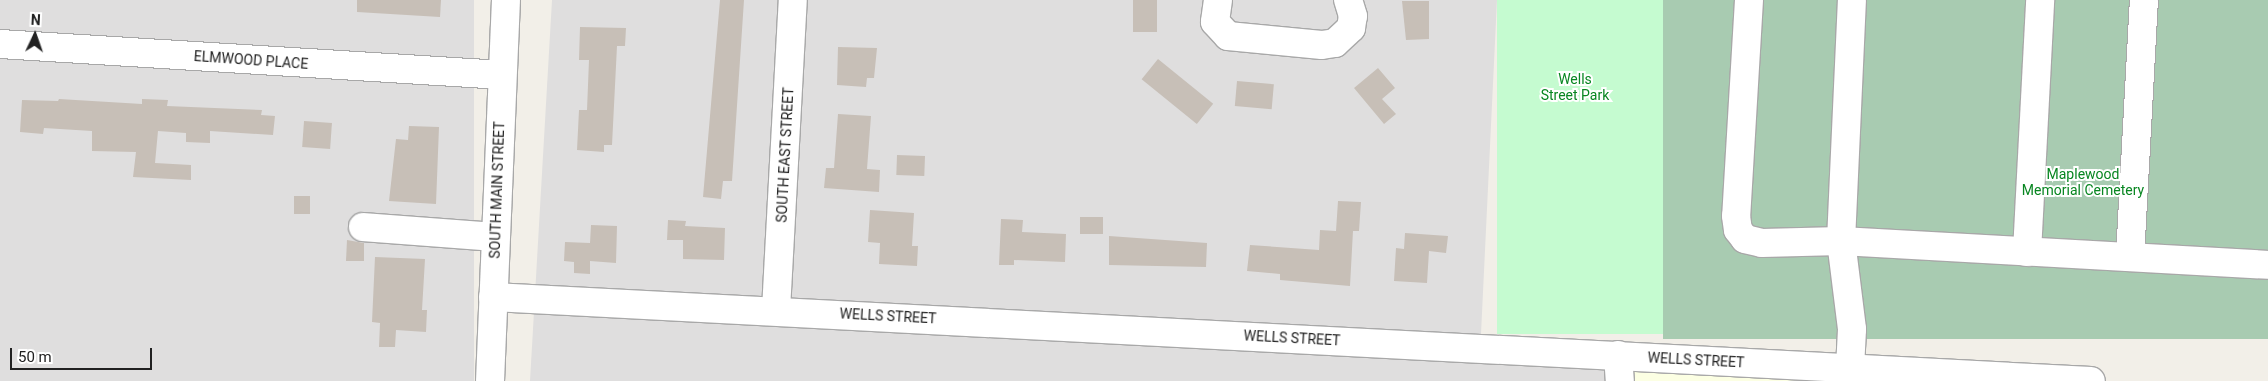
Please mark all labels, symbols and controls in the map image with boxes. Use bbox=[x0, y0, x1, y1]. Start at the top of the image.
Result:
north arrow bbox=[10, 10, 60, 60]
text: N bbox=[30, 12, 41, 28]
street label: ELMWOOD PLACE bbox=[193, 48, 309, 72]
park label: Wells Street Park bbox=[1541, 71, 1609, 104]
street label: SOUTH EAST STREET bbox=[773, 87, 797, 223]
street label: SOUTH MAIN STREET bbox=[486, 121, 508, 259]
park label: Maplewood Memorial Cemetery bbox=[2022, 166, 2144, 198]
street label: WELLS STREET bbox=[839, 305, 937, 327]
street label: WELLS STREET bbox=[1243, 327, 1341, 349]
scale bar bbox=[12, 338, 155, 370]
text: 50 m bbox=[18, 348, 52, 366]
street label: WELLS STREET bbox=[1647, 349, 1745, 371]

